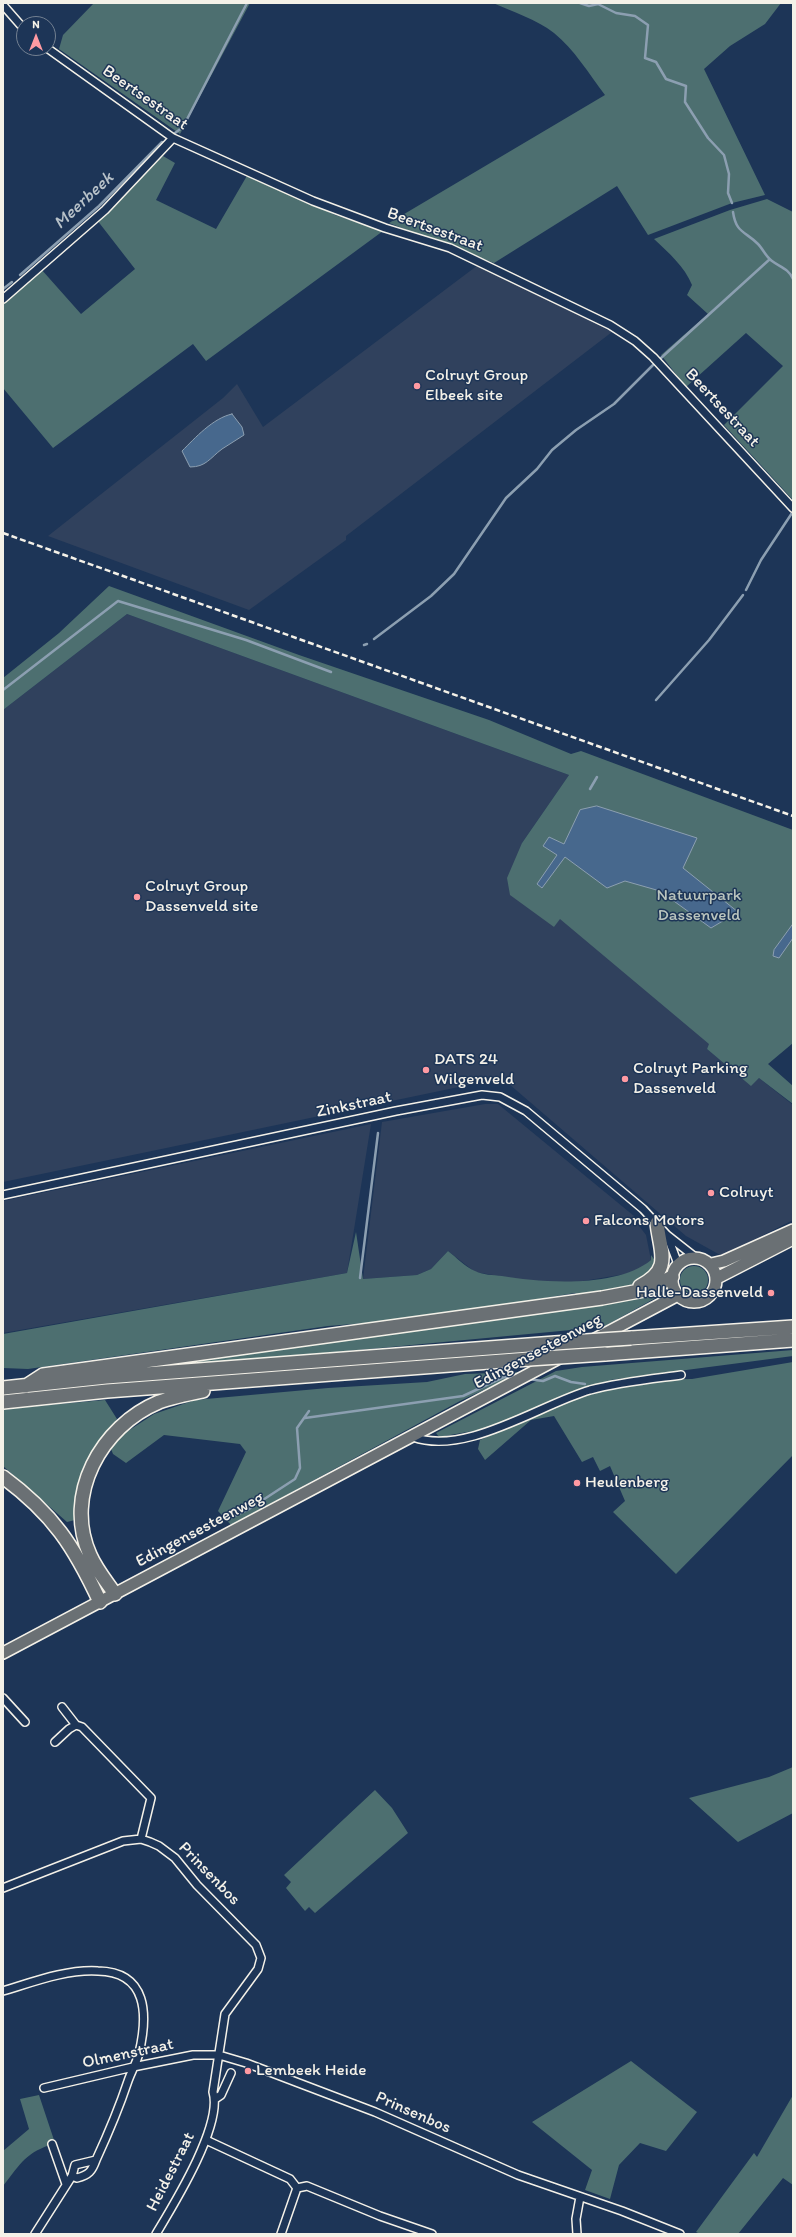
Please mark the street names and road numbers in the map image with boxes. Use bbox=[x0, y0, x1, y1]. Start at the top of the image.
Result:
street label: Beertsestraat bbox=[98, 61, 192, 135]
street label: Beertsestraat bbox=[384, 203, 486, 257]
street label: Beertsestraat bbox=[680, 364, 764, 452]
street label: Zinkstraat bbox=[315, 1087, 393, 1123]
street label: Edingensesteenweg bbox=[470, 1310, 606, 1394]
street label: Edingensesteenweg bbox=[132, 1488, 268, 1572]
street label: Prinsenbos bbox=[174, 1838, 244, 1910]
street label: Olmenstraat bbox=[80, 2034, 176, 2074]
street label: Prinsenbos bbox=[372, 2087, 454, 2139]
street label: Heidestraat bbox=[142, 2129, 200, 2215]

